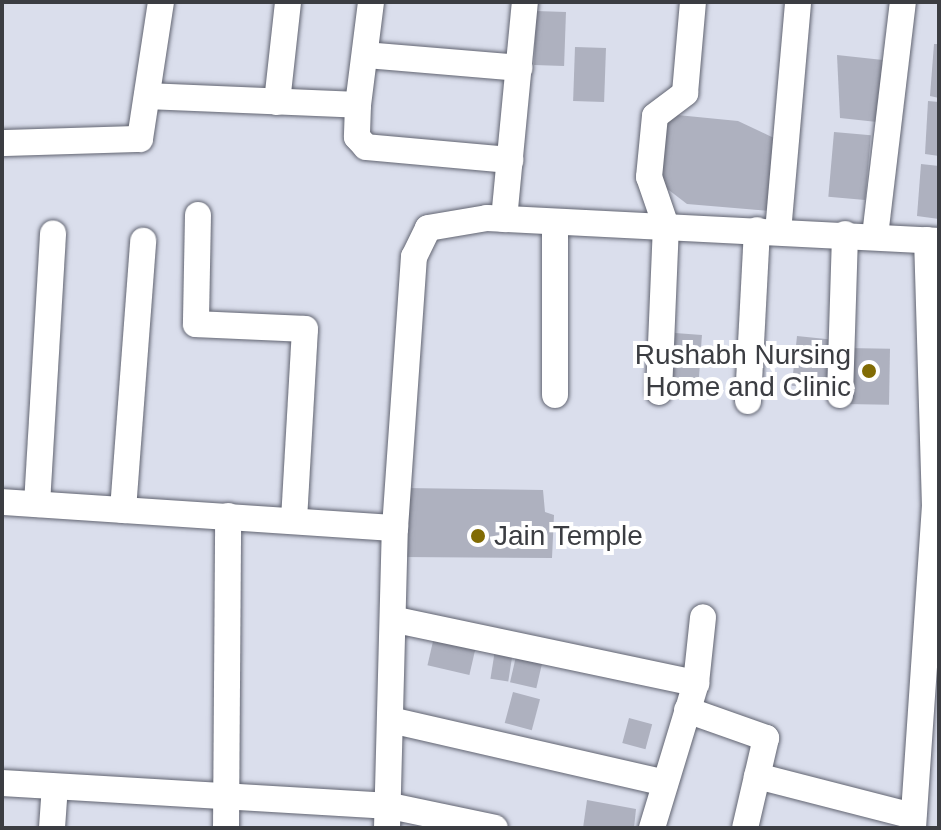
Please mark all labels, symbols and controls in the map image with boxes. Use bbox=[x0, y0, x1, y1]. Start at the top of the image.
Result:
place label: Rushabh Nursing Home and Clinic bbox=[635, 338, 851, 404]
marker: Rushabh Nursing Home and Clinic bbox=[858, 360, 880, 382]
place label: Jain Temple bbox=[494, 519, 643, 553]
marker: Jain Temple bbox=[469, 527, 487, 545]

